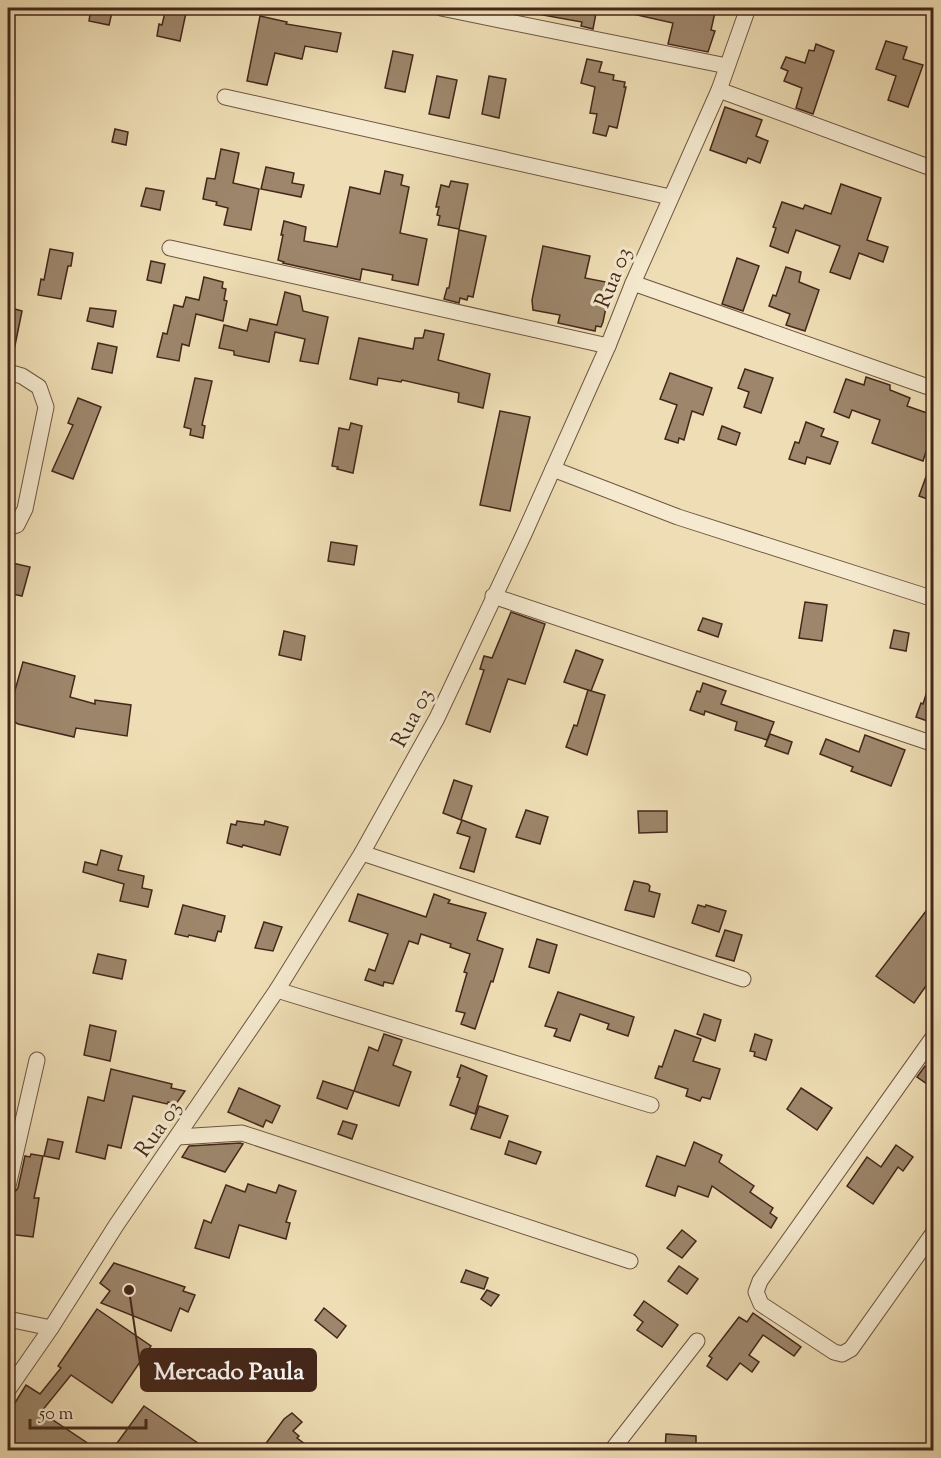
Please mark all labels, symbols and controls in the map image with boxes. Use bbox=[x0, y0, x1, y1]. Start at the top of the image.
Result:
street label: Rua 03 bbox=[588, 243, 641, 313]
street label: Rua 03 bbox=[385, 683, 443, 754]
street label: Rua 03 bbox=[128, 1095, 191, 1165]
callout: Mercado Paula bbox=[141, 1349, 316, 1391]
text: Mercado Paula bbox=[154, 1356, 305, 1390]
scale bar bbox=[30, 1392, 146, 1430]
text: 50 m bbox=[38, 1402, 74, 1428]

